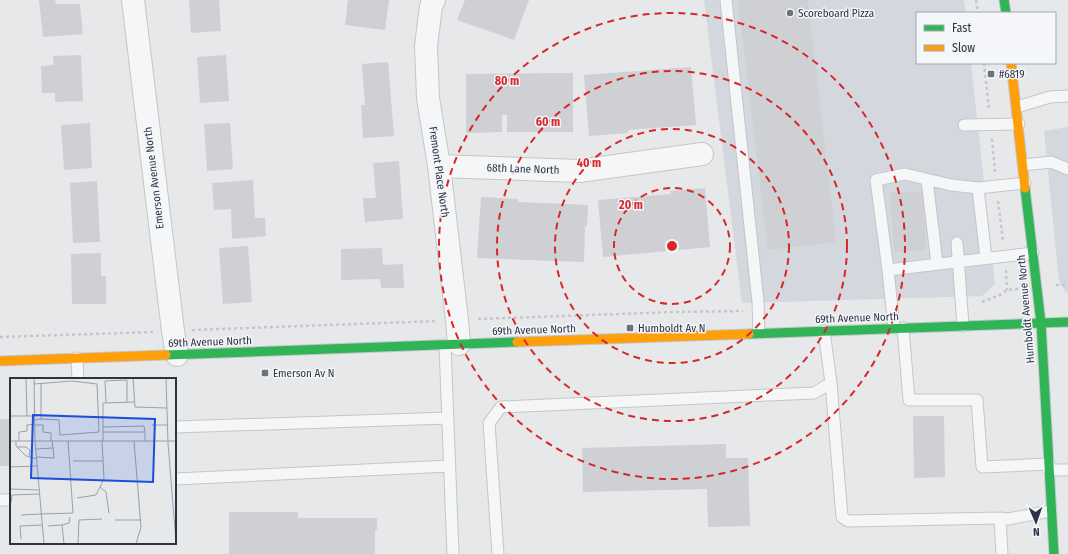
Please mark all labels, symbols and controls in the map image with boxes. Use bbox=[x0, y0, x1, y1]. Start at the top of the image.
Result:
place label: Scoreboard Pizza bbox=[798, 7, 874, 20]
marker: Scoreboard Pizza bbox=[785, 8, 795, 18]
legend bbox=[916, 12, 1056, 64]
text: Fast bbox=[952, 21, 971, 35]
text: Slow bbox=[952, 41, 975, 55]
place label: #6819 bbox=[999, 68, 1025, 81]
marker: #6819 bbox=[986, 69, 996, 79]
text: 80 m bbox=[495, 74, 519, 88]
text: 60 m bbox=[536, 115, 560, 129]
street label: Emerson Avenue North bbox=[141, 126, 167, 230]
street label: Fremont Place North bbox=[426, 126, 452, 218]
text: 40 m bbox=[577, 156, 601, 170]
street label: 68th Lane North bbox=[486, 161, 560, 177]
text: 20 m bbox=[618, 198, 643, 212]
centre of rings bbox=[665, 239, 679, 253]
street label: Humboldt Avenue North bbox=[1015, 254, 1037, 364]
street label: 69th Avenue North bbox=[815, 310, 899, 326]
street label: 69th Avenue North bbox=[492, 322, 576, 338]
place label: Humboldt Av N bbox=[638, 322, 705, 335]
marker: Humboldt Av N bbox=[625, 323, 635, 333]
street label: 69th Avenue North bbox=[168, 334, 252, 350]
place label: Emerson Av N bbox=[273, 367, 334, 380]
marker: Emerson Av N bbox=[260, 368, 270, 378]
inset map bbox=[10, 378, 176, 544]
north arrow bbox=[1016, 502, 1056, 542]
text: N bbox=[1033, 525, 1040, 538]

